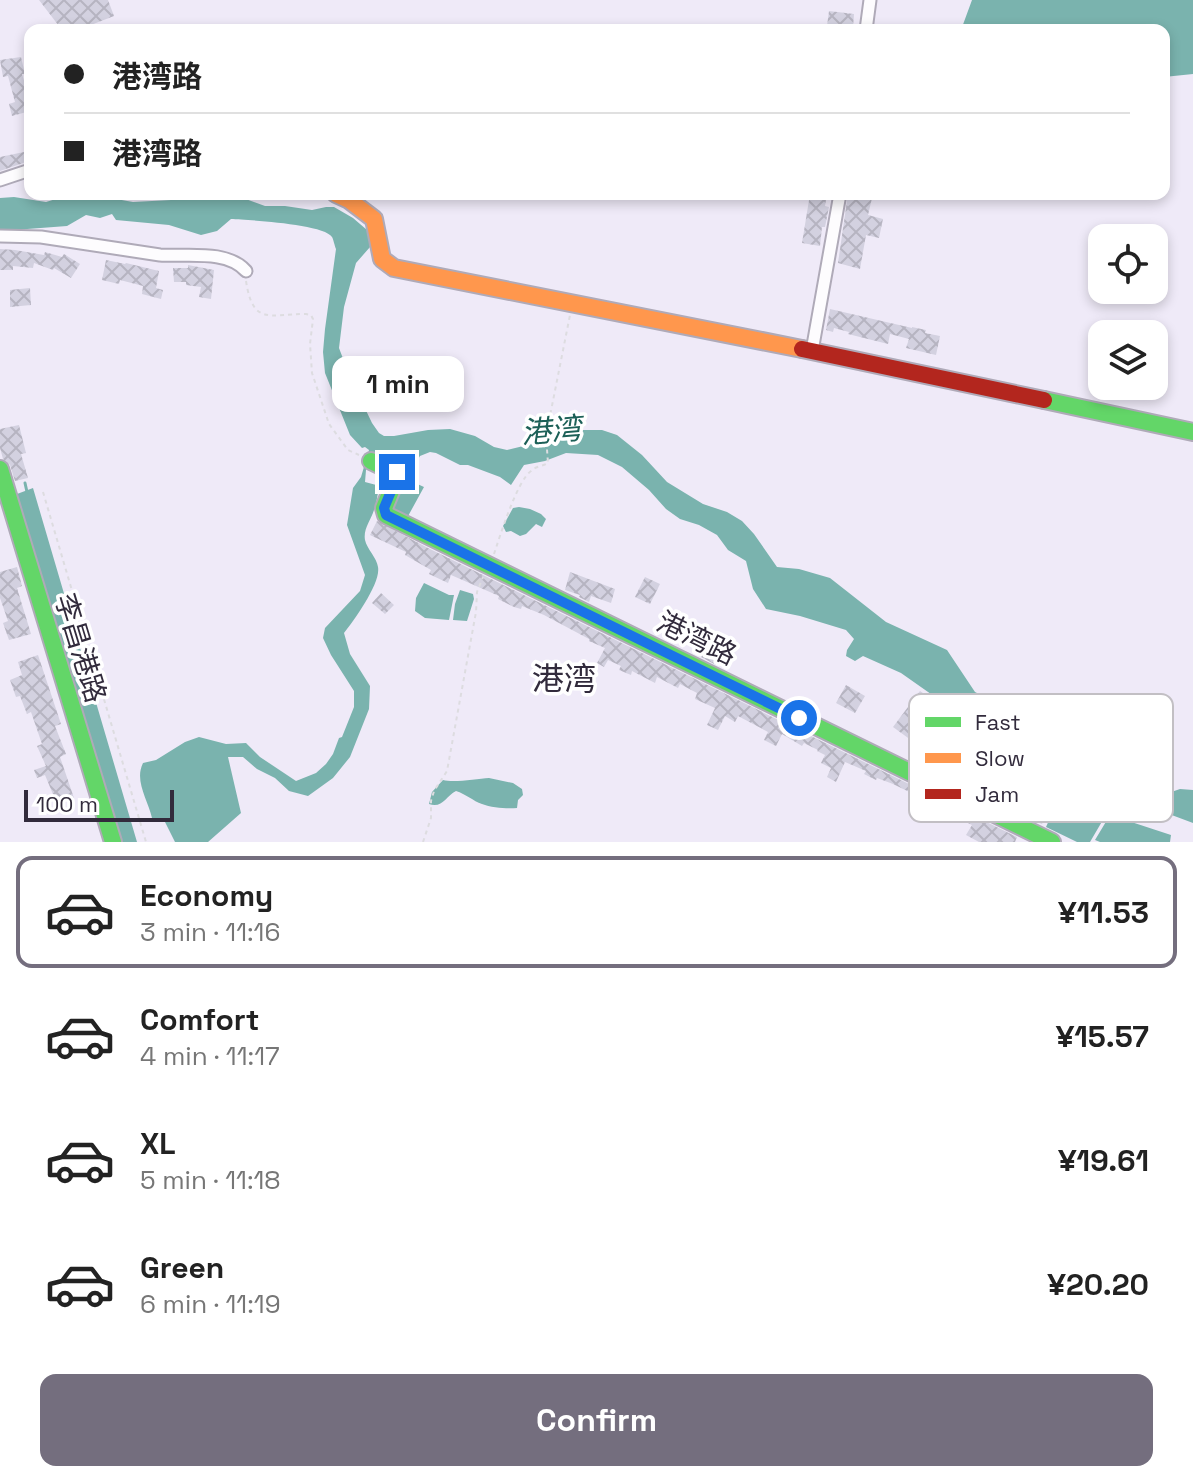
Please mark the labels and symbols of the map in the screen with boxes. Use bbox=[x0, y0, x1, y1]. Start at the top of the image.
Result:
callout: 1 min bbox=[331, 356, 463, 412]
water label: 港湾 bbox=[519, 408, 588, 453]
route end bbox=[379, 454, 415, 490]
street label: 李昌港路 bbox=[47, 589, 115, 707]
street label: 港湾路 bbox=[651, 603, 743, 673]
district label: 港湾 bbox=[532, 659, 596, 699]
legend bbox=[909, 694, 1173, 822]
route start bbox=[781, 700, 817, 736]
text: Fast bbox=[975, 708, 1021, 736]
text: Slow bbox=[975, 744, 1025, 772]
text: Jam bbox=[975, 780, 1019, 808]
scale bar bbox=[24, 786, 174, 822]

